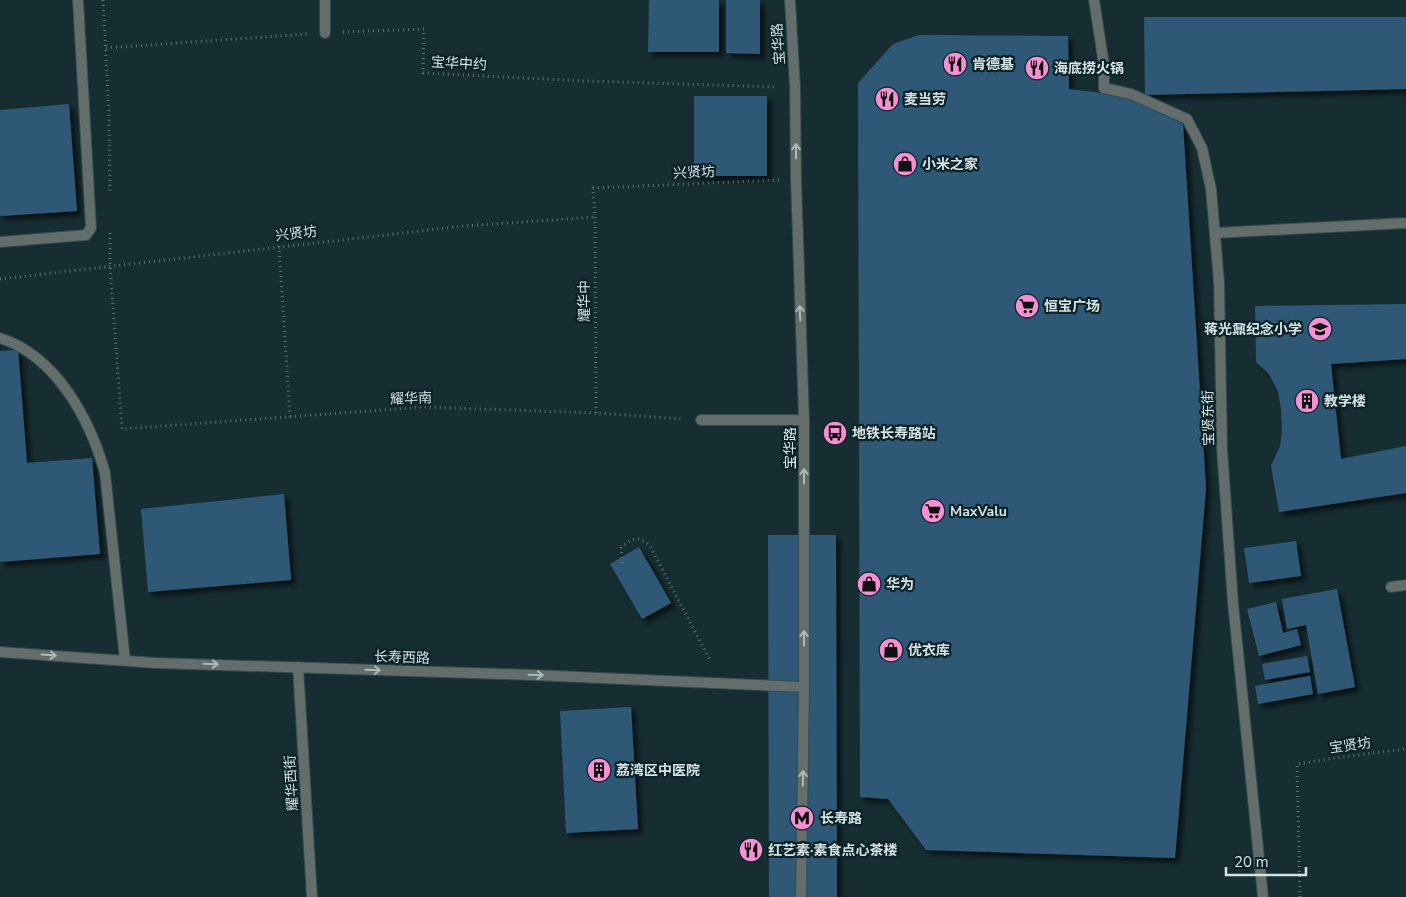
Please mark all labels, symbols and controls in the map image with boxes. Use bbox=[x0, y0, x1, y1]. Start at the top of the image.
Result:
street label: 宝华路 bbox=[768, 22, 789, 66]
restaurant icon: 肯德基 bbox=[942, 51, 968, 77]
street label: 宝华中约 bbox=[431, 53, 487, 74]
place label: 肯德基 bbox=[972, 55, 1014, 74]
restaurant icon: 海底捞火锅 bbox=[1024, 55, 1050, 81]
place label: 海底捞火锅 bbox=[1054, 59, 1124, 78]
restaurant icon: 麦当劳 bbox=[874, 86, 900, 112]
place label: 麦当劳 bbox=[904, 90, 946, 109]
one-way arrow bbox=[791, 143, 800, 159]
shop icon: 小米之家 bbox=[892, 151, 918, 177]
place label: 小米之家 bbox=[922, 155, 978, 174]
street label: 兴贤坊 bbox=[673, 162, 715, 183]
street label: 兴贤坊 bbox=[274, 222, 318, 245]
street label: 耀华中 bbox=[575, 280, 594, 322]
supermarket icon: 恒宝广场 bbox=[1014, 293, 1040, 319]
place label: 恒宝广场 bbox=[1044, 297, 1100, 316]
one-way arrow bbox=[796, 306, 805, 322]
school or university icon: 蒋光鼐纪念小学 bbox=[1307, 316, 1333, 342]
place label: 蒋光鼐纪念小学 bbox=[1204, 320, 1302, 339]
street label: 耀华南 bbox=[390, 388, 432, 409]
building icon: 教学楼 bbox=[1294, 388, 1320, 414]
street label: 宝贤东街 bbox=[1199, 390, 1218, 446]
place label: 教学楼 bbox=[1324, 392, 1366, 411]
bus stop icon: 地铁长寿路站 bbox=[822, 420, 848, 446]
place label: 地铁长寿路站 bbox=[852, 424, 936, 443]
street label: 宝华路 bbox=[781, 427, 800, 469]
one-way arrow bbox=[799, 468, 809, 484]
supermarket icon: MaxValu bbox=[920, 498, 946, 524]
place label: MaxValu bbox=[950, 502, 1007, 521]
shop icon: 华为 bbox=[856, 571, 882, 597]
place label: 华为 bbox=[886, 575, 914, 594]
one-way arrow bbox=[799, 631, 809, 647]
shop icon: 优衣库 bbox=[878, 637, 904, 663]
place label: 优衣库 bbox=[908, 641, 950, 660]
street label: 长寿西路 bbox=[374, 647, 430, 668]
one-way arrow bbox=[40, 650, 56, 660]
one-way arrow bbox=[203, 660, 219, 669]
one-way arrow bbox=[364, 665, 381, 675]
one-way arrow bbox=[527, 671, 543, 680]
street label: 宝贤坊 bbox=[1328, 733, 1372, 758]
street label: 耀华西街 bbox=[281, 755, 302, 811]
building icon: 荔湾区中医院 bbox=[586, 757, 612, 783]
place label: 荔湾区中医院 bbox=[616, 761, 700, 780]
one-way arrow bbox=[798, 771, 808, 787]
metro station icon: 长寿路 bbox=[789, 805, 815, 831]
place label: 长寿路 bbox=[820, 809, 862, 828]
restaurant icon: 红艺素·素食点心茶楼 bbox=[738, 837, 764, 863]
place label: 红艺素·素食点心茶楼 bbox=[768, 841, 897, 860]
scale bar bbox=[1226, 844, 1306, 876]
text: 20 m bbox=[1234, 852, 1269, 872]

